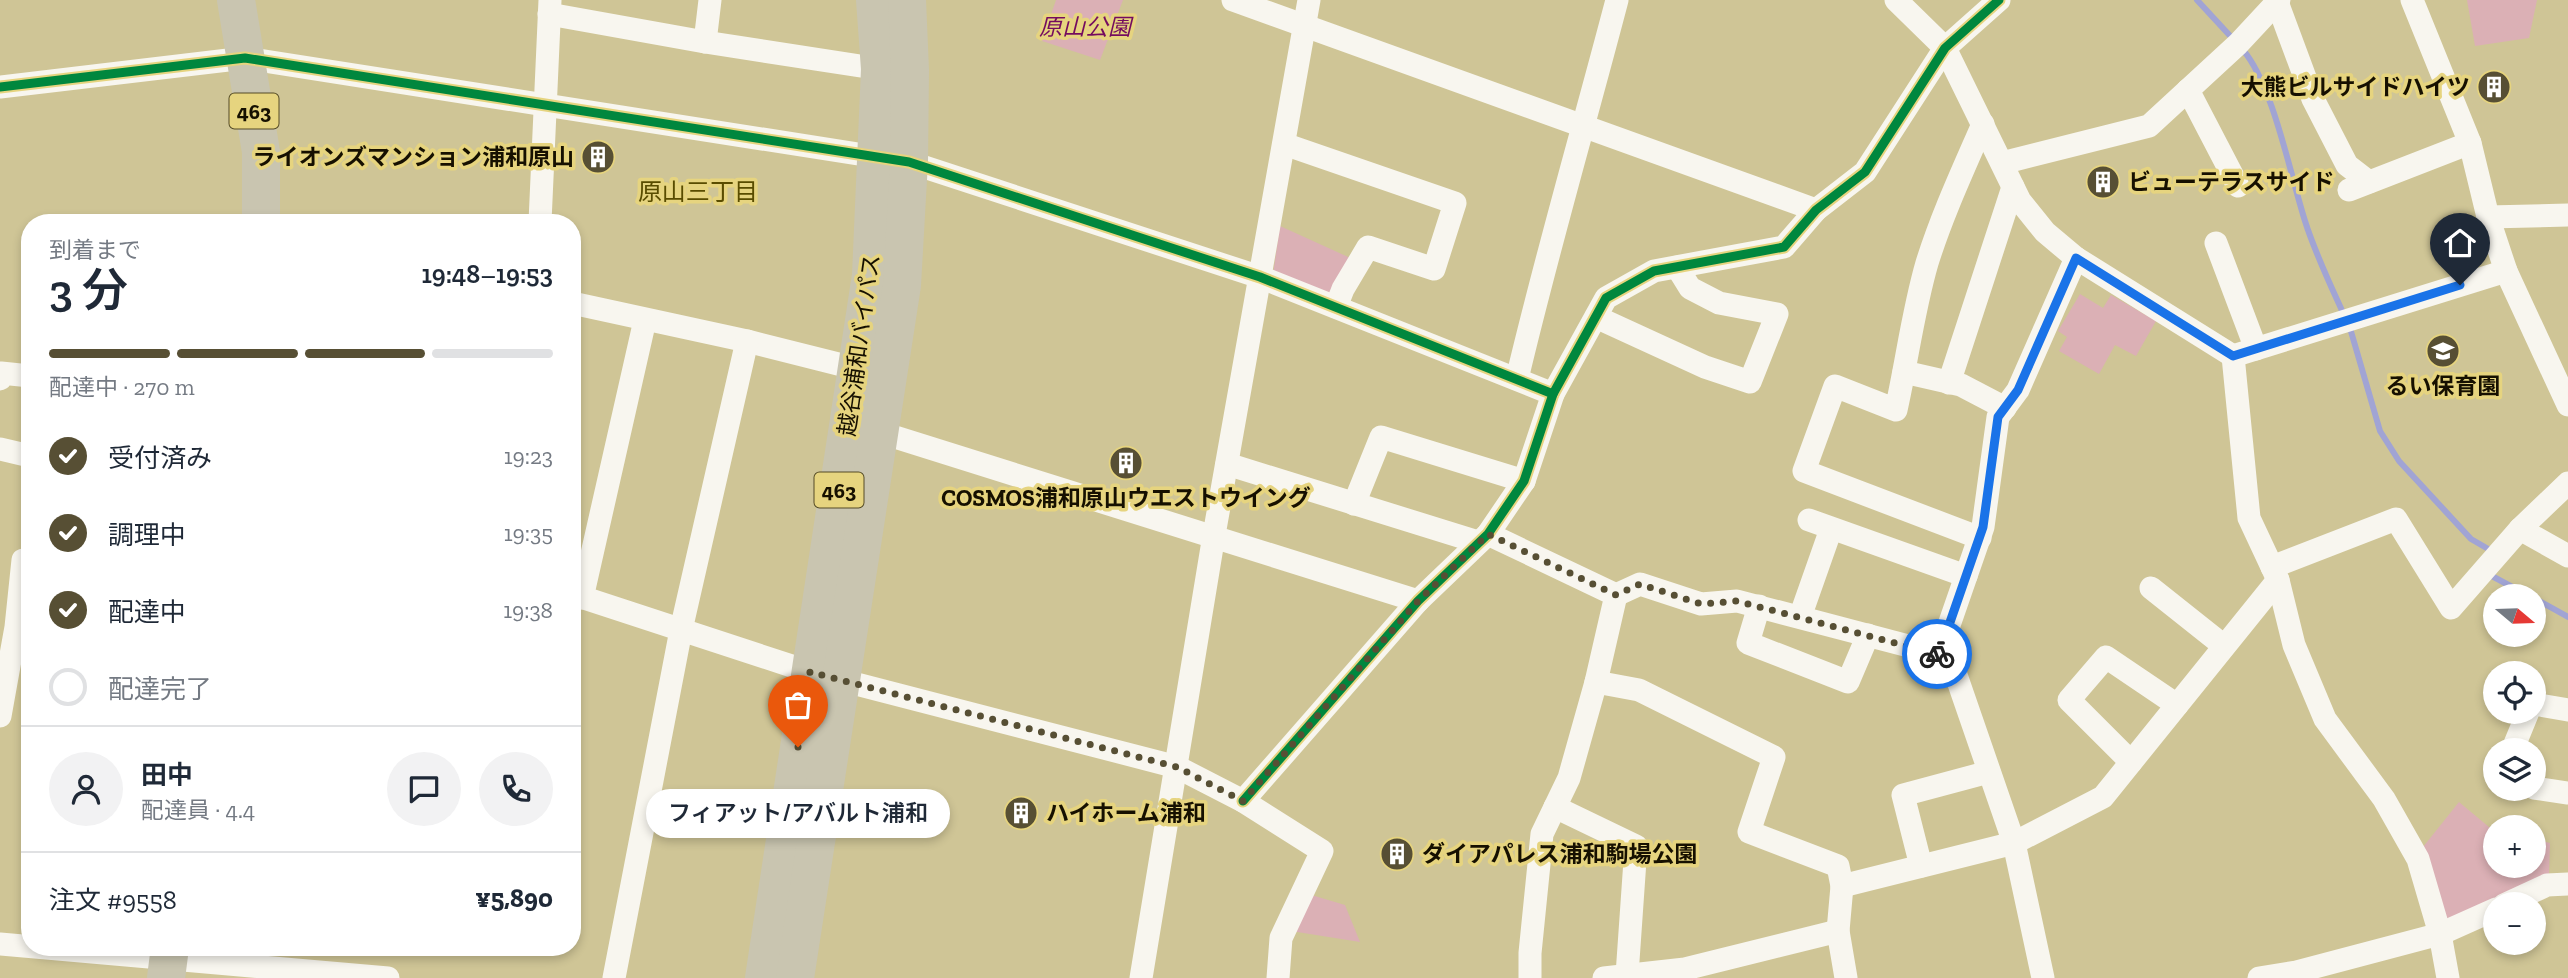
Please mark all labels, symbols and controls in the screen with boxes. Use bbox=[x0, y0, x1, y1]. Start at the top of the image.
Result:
park label: 原山公園 bbox=[1039, 13, 1134, 41]
building icon: 大熊ビルサイドハイツ bbox=[2475, 68, 2513, 106]
place label: 大熊ビルサイドハイツ bbox=[2240, 73, 2470, 101]
road number: 463 bbox=[230, 94, 278, 128]
building icon: ライオンズマンション浦和原山 bbox=[579, 138, 617, 176]
place label: ライオンズマンション浦和原山 bbox=[252, 143, 574, 171]
building icon: ビューテラスサイド bbox=[2084, 163, 2122, 201]
place label: ビューテラスサイド bbox=[2128, 168, 2335, 196]
district label: 原山三丁目 bbox=[638, 177, 758, 206]
pin bbox=[2430, 213, 2490, 285]
icon: home bbox=[2441, 224, 2479, 262]
text: 到着まで bbox=[49, 236, 141, 264]
street label: 越谷浦和バイパス bbox=[832, 252, 886, 438]
text: 19:48–19:53 bbox=[421, 258, 553, 290]
text: 3 分 bbox=[49, 263, 128, 318]
school or university icon: るい保育園 bbox=[2424, 332, 2462, 370]
place label: るい保育園 bbox=[2386, 372, 2501, 400]
text: 配達中 · 270 m bbox=[49, 373, 194, 401]
icon: check bbox=[49, 437, 87, 475]
text: 受付済み bbox=[108, 442, 212, 474]
text: 19:23 bbox=[504, 442, 553, 470]
building icon: COSMOS浦和原山ウエストウイング bbox=[1107, 444, 1145, 482]
road number: 463 bbox=[814, 472, 864, 508]
place label: COSMOS浦和原山ウエストウイング bbox=[941, 484, 1311, 512]
icon: check bbox=[49, 514, 87, 552]
text: 調理中 bbox=[108, 519, 186, 551]
text: 19:35 bbox=[504, 519, 553, 547]
north arrow bbox=[2483, 584, 2546, 648]
map controls bbox=[2483, 584, 2546, 955]
icon: check bbox=[49, 591, 87, 629]
text: 配達中 bbox=[108, 596, 186, 628]
text: 19:38 bbox=[503, 596, 553, 624]
courier bbox=[1902, 619, 1972, 689]
icon: bike bbox=[1918, 635, 1956, 673]
button: locate bbox=[2483, 661, 2546, 724]
text: 配達完了 bbox=[108, 673, 212, 705]
pin bbox=[768, 675, 828, 747]
icon: bag bbox=[779, 686, 817, 724]
button: layers bbox=[2483, 738, 2546, 801]
button: person bbox=[49, 752, 123, 826]
button: chat bbox=[387, 752, 461, 826]
button: phone bbox=[479, 752, 553, 826]
text: 田中 bbox=[141, 759, 193, 791]
callout: フィアット/アバルト浦和 bbox=[646, 789, 950, 838]
building icon: ハイホーム浦和 bbox=[1002, 794, 1040, 832]
text: 配達員 · 4.4 bbox=[141, 796, 255, 824]
text: フィアット/アバルト浦和 bbox=[668, 799, 928, 827]
place label: ハイホーム浦和 bbox=[1046, 799, 1206, 827]
button: + bbox=[2483, 815, 2546, 878]
building icon: ダイアパレス浦和駒場公園 bbox=[1378, 835, 1416, 873]
place label: ダイアパレス浦和駒場公園 bbox=[1422, 840, 1698, 868]
text: ¥5,890 bbox=[475, 882, 553, 914]
text: 注文 #9558 bbox=[49, 884, 177, 916]
button: − bbox=[2483, 892, 2546, 955]

